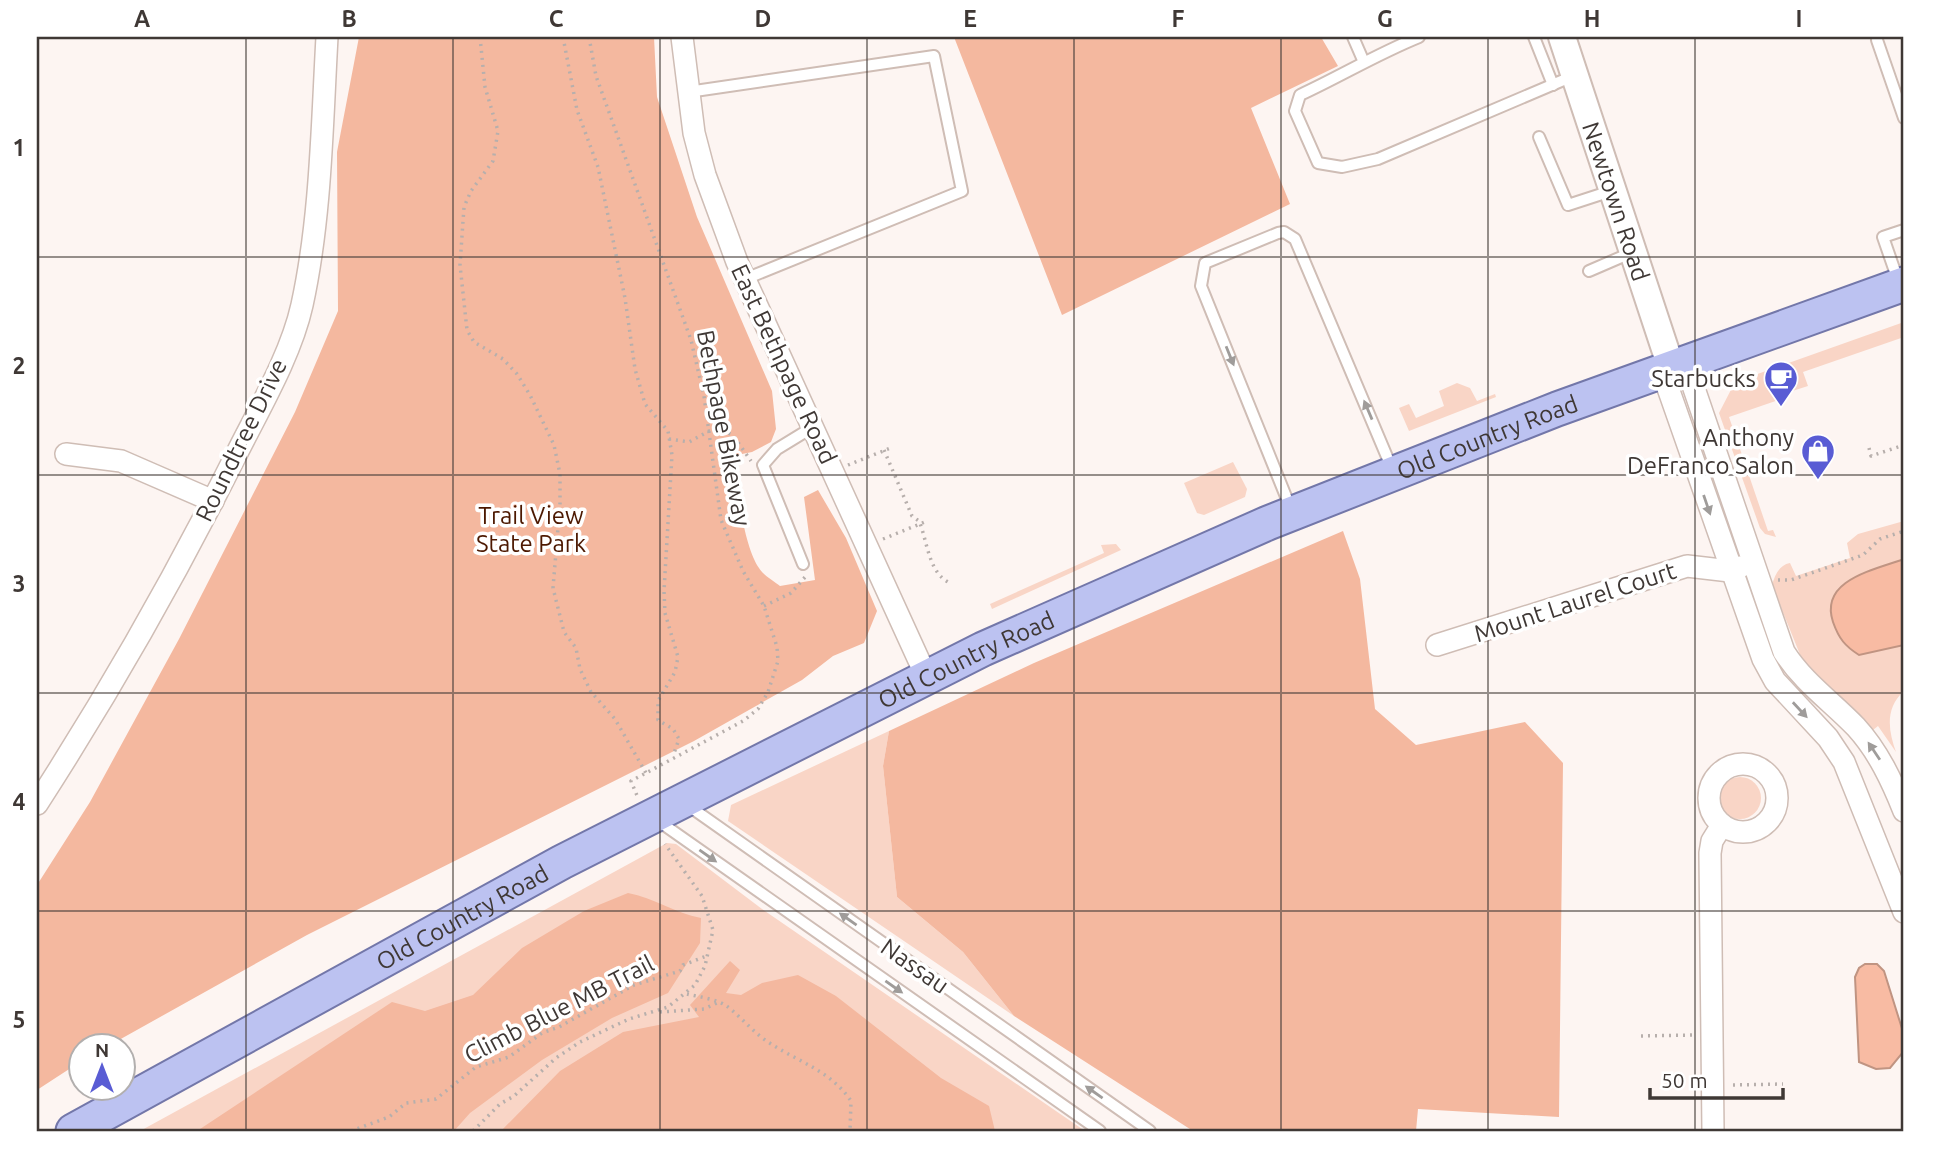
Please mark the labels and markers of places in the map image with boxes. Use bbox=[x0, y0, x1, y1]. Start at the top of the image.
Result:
cafe icon: Starbucks bbox=[1762, 359, 1800, 408]
place label: Starbucks bbox=[1651, 365, 1756, 392]
place label: Anthony DeFranco Salon bbox=[1627, 424, 1794, 479]
shop icon: Anthony DeFranco Salon bbox=[1799, 432, 1837, 481]

